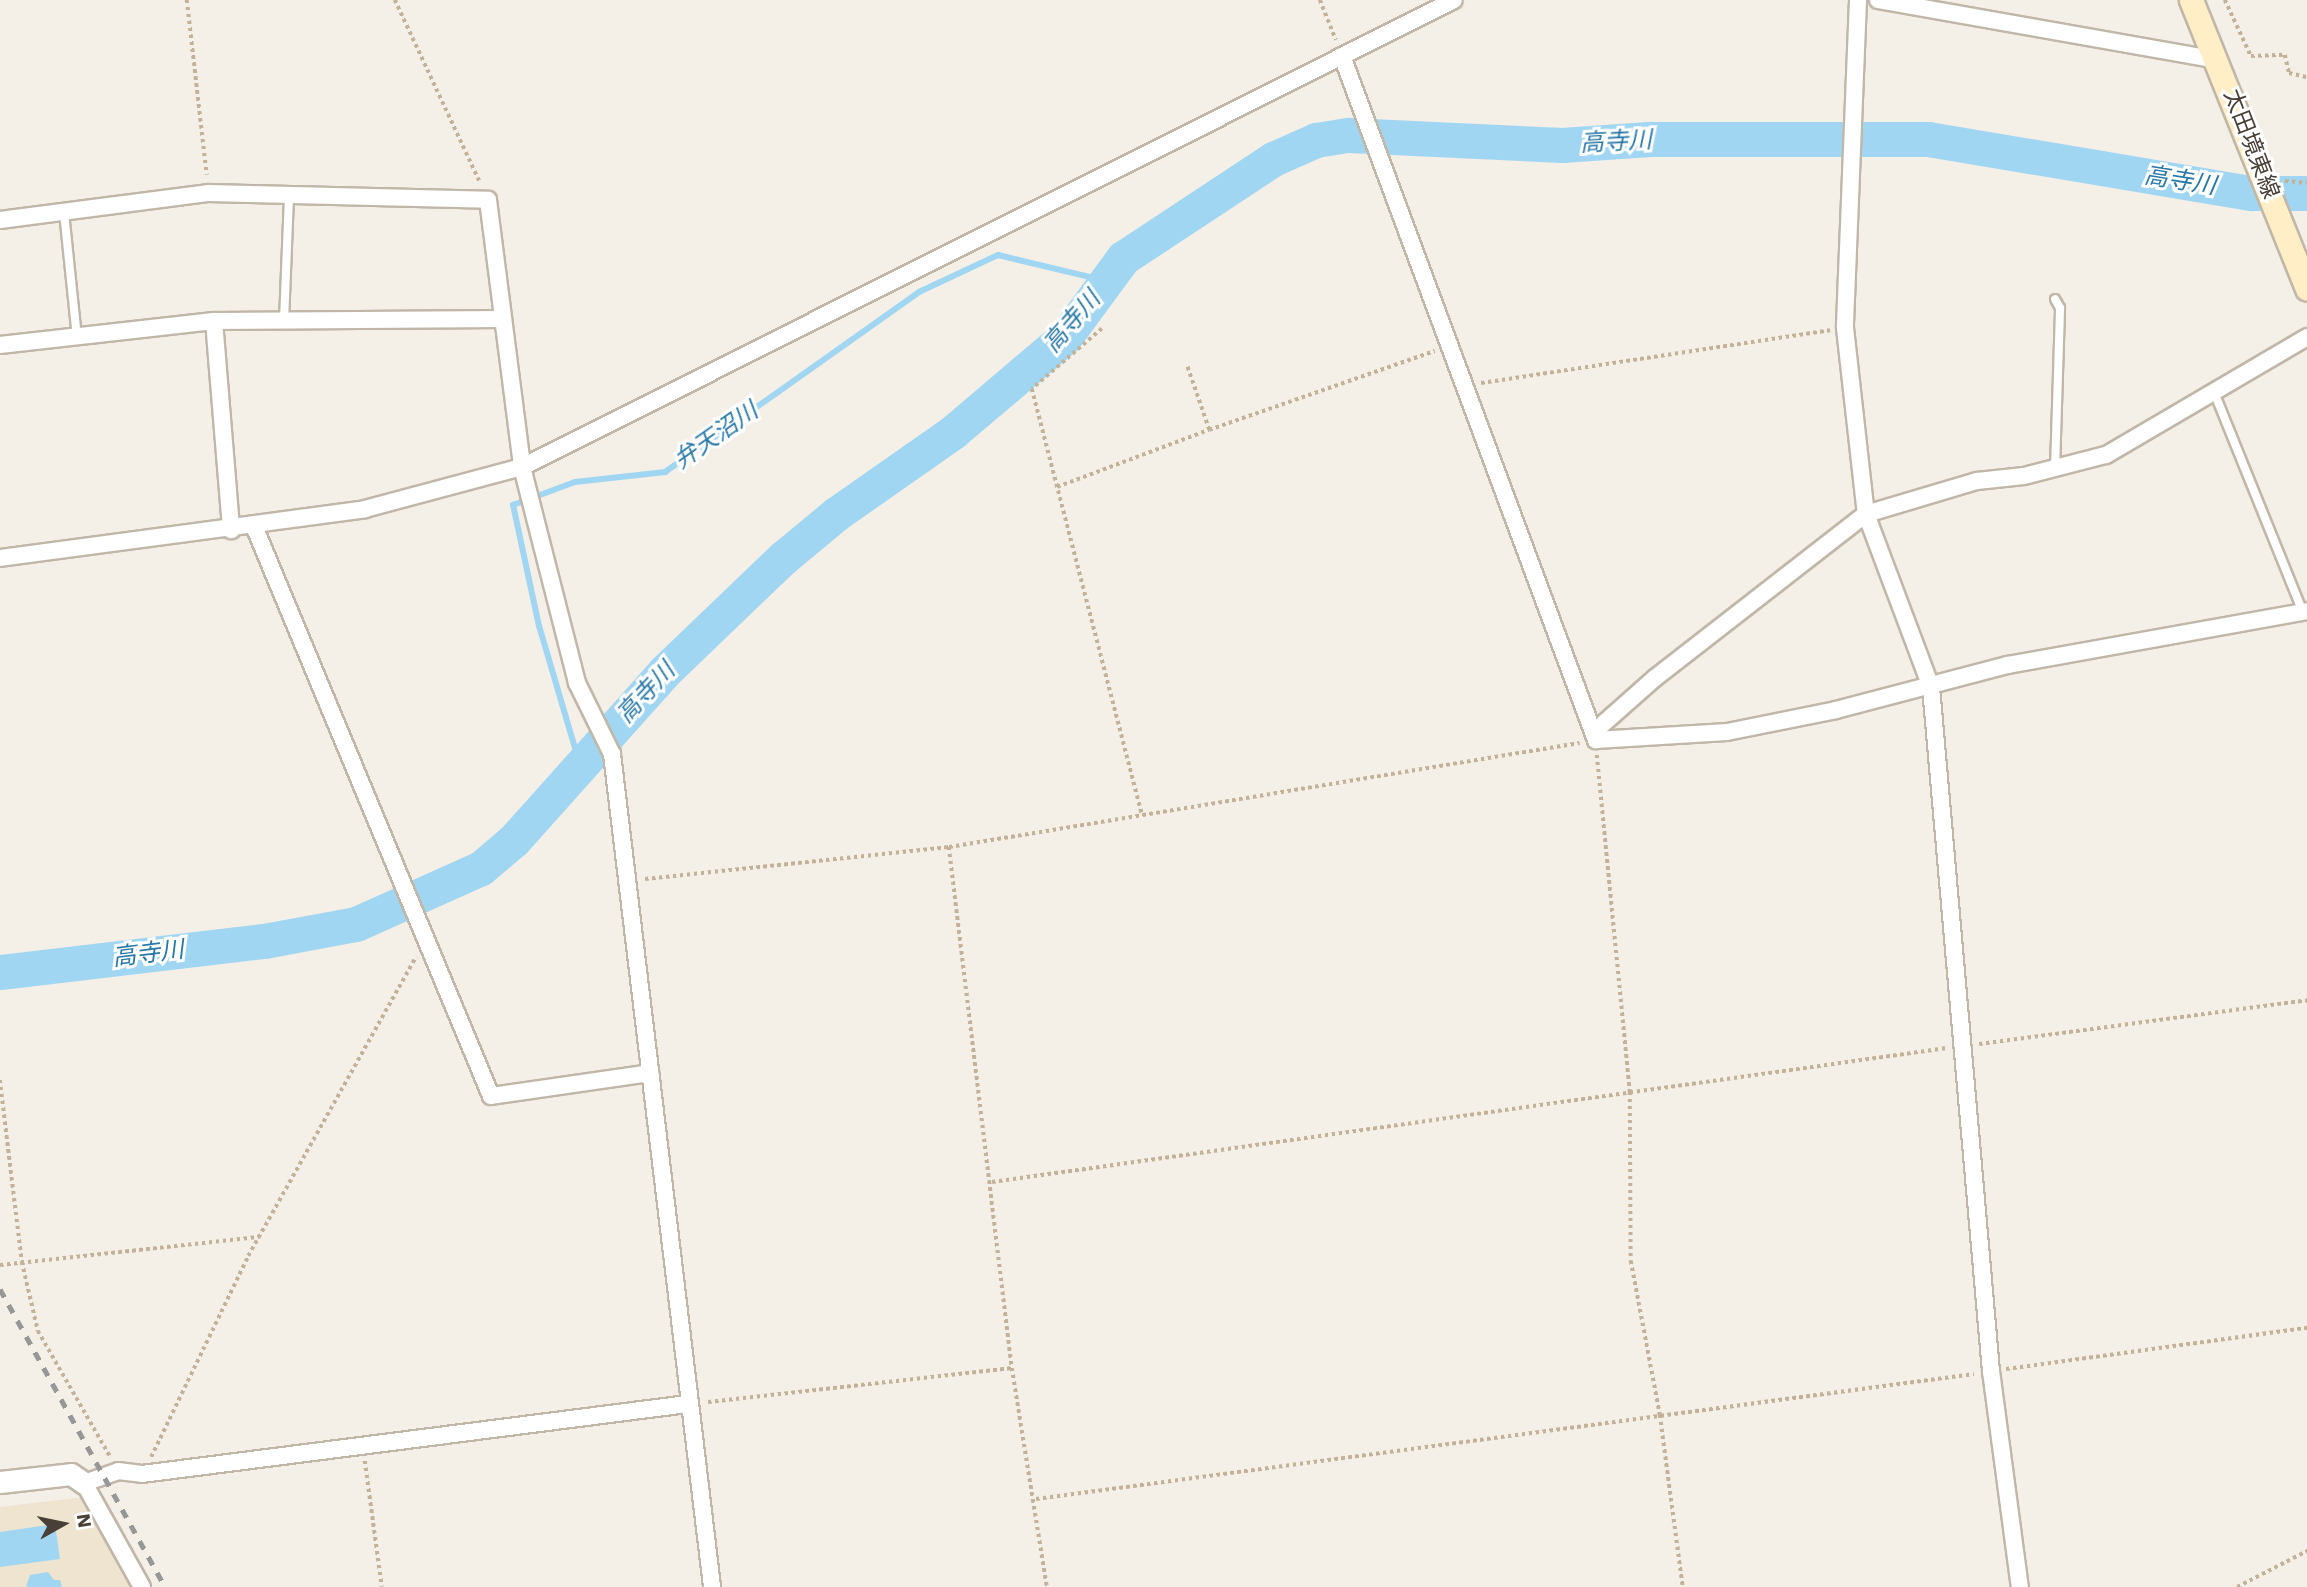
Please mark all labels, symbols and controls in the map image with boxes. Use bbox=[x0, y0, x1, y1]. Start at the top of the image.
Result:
street label: 太田境東線 bbox=[2218, 85, 2284, 203]
water label: 高寺川 bbox=[1579, 126, 1653, 158]
water label: 高寺川 bbox=[2142, 161, 2218, 201]
water label: 高寺川 bbox=[1038, 285, 1106, 359]
water label: 弁天沼川 bbox=[668, 397, 764, 475]
water label: 高寺川 bbox=[611, 657, 681, 729]
water label: 高寺川 bbox=[111, 935, 185, 973]
north arrow bbox=[28, 1489, 98, 1559]
text: N bbox=[72, 1512, 97, 1529]

